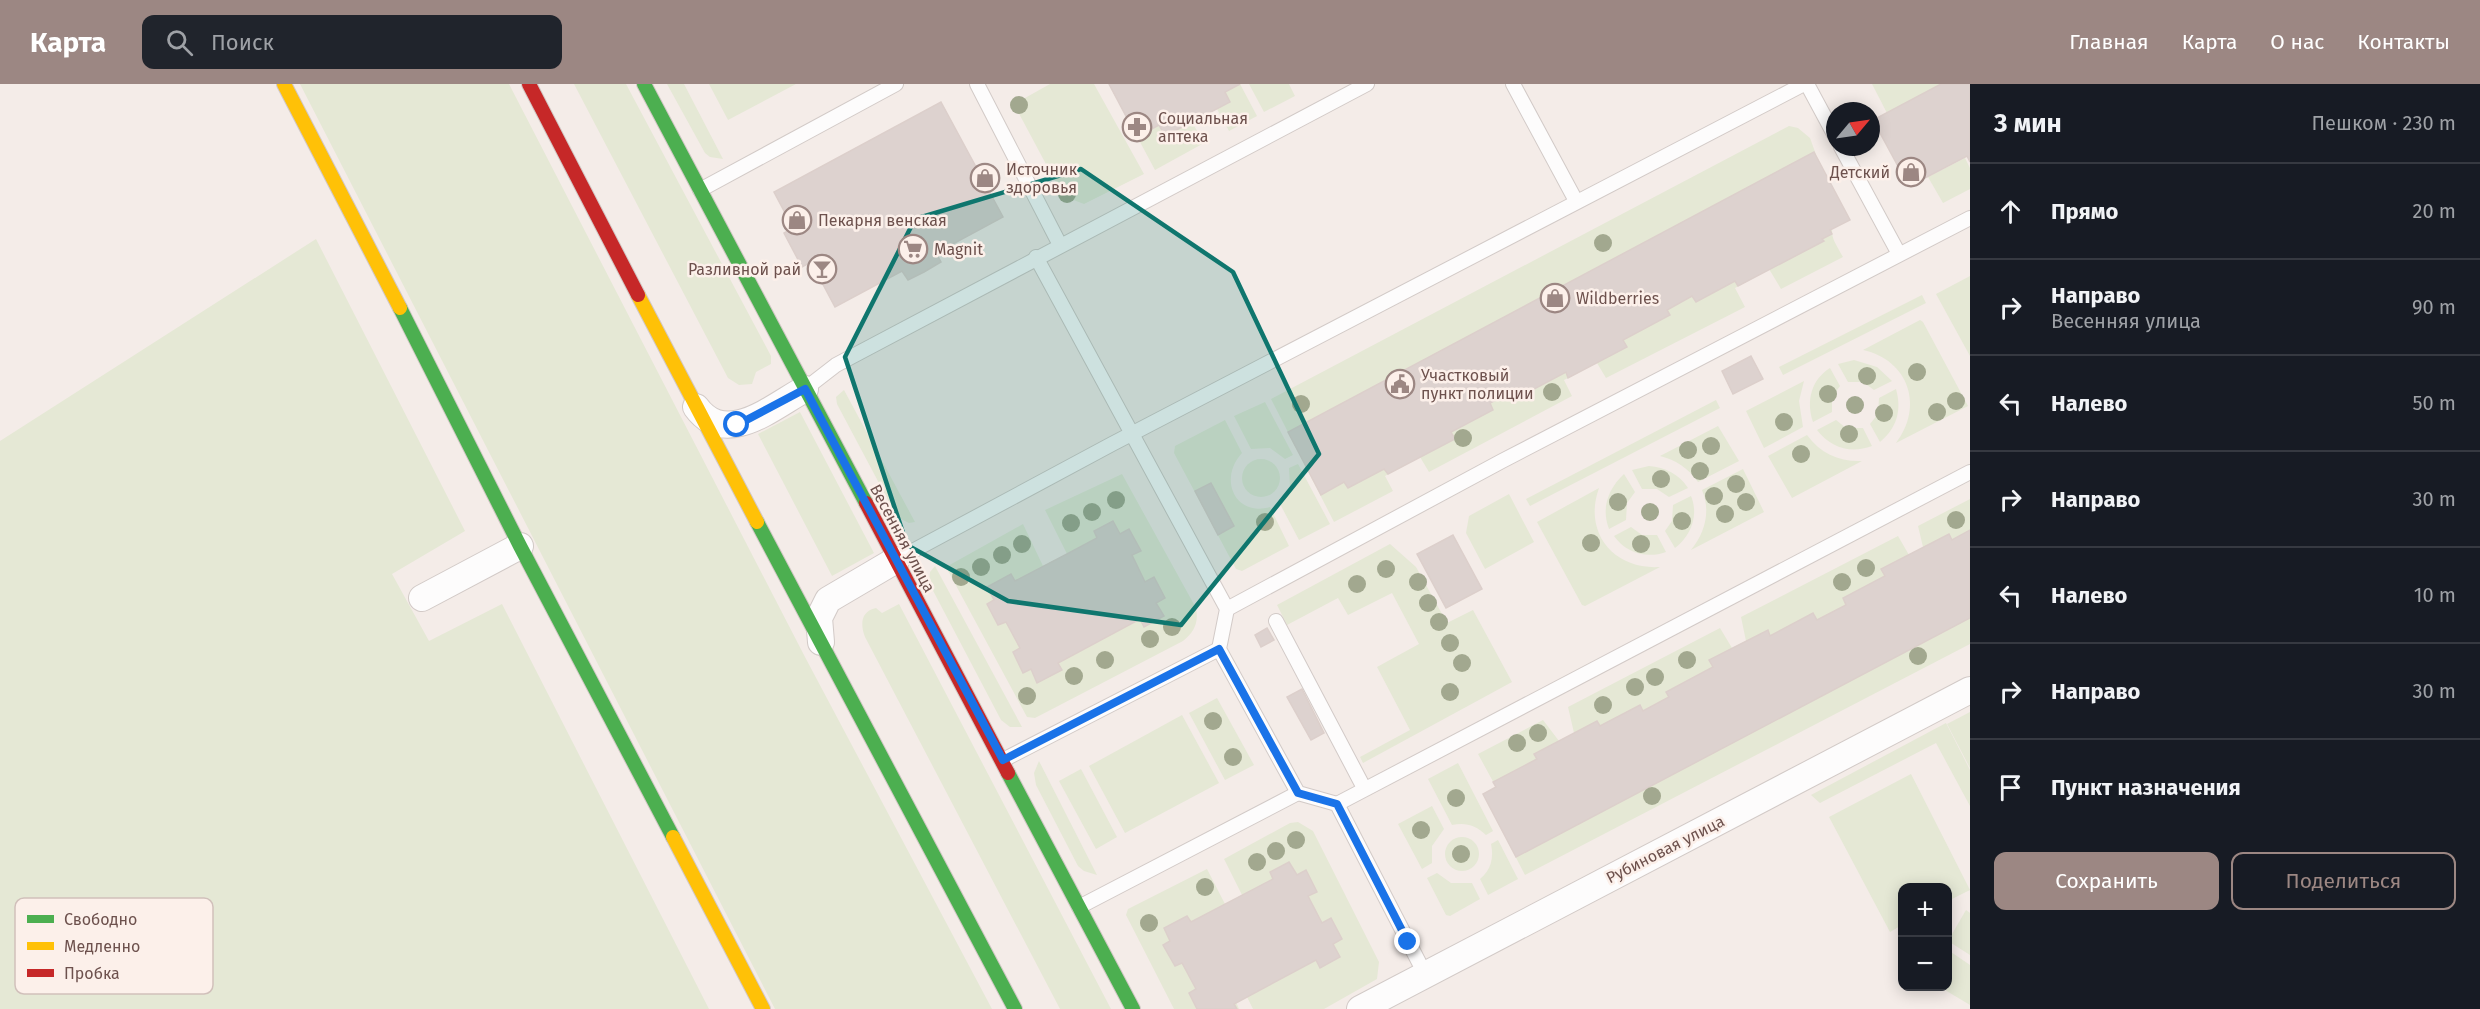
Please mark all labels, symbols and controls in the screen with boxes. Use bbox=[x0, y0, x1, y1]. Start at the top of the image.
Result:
search box bbox=[142, 15, 562, 69]
text: Карта bbox=[30, 26, 106, 59]
icon: search bbox=[163, 26, 196, 59]
text: Поиск bbox=[211, 29, 274, 56]
text: Главная bbox=[2069, 29, 2149, 55]
text: Карта bbox=[2182, 29, 2237, 55]
text: О нас bbox=[2270, 29, 2324, 55]
text: Контакты bbox=[2357, 29, 2450, 55]
north arrow bbox=[1826, 102, 1880, 156]
text: 3 мин bbox=[1994, 108, 2062, 139]
place label: Социальная аптека bbox=[1158, 109, 1248, 146]
pharmacy icon: Социальная аптека bbox=[1121, 111, 1153, 143]
text: Пешком · 230 m bbox=[2312, 111, 2456, 135]
shop icon: Детский bbox=[1895, 156, 1927, 188]
place label: Источник здоровья bbox=[1006, 160, 1078, 197]
shop icon: Источник здоровья bbox=[969, 162, 1001, 194]
place label: Детский bbox=[1829, 163, 1890, 182]
icon: ahead bbox=[1994, 195, 2027, 228]
text: Прямо bbox=[2051, 198, 2118, 225]
text: 20 m bbox=[2413, 199, 2456, 223]
shop icon: Пекарня венская bbox=[781, 204, 813, 236]
place label: Пекарня венская bbox=[818, 211, 947, 230]
supermarket icon: Magnit bbox=[897, 233, 929, 265]
place label: Magnit bbox=[934, 240, 983, 259]
bar icon: Разливной рай bbox=[806, 253, 838, 285]
place label: Разливной рай bbox=[688, 260, 801, 279]
shop icon: Wildberries bbox=[1539, 282, 1571, 314]
text: Направо bbox=[2051, 282, 2140, 309]
place label: Wildberries bbox=[1576, 289, 1659, 308]
icon: right bbox=[1994, 291, 2027, 324]
text: 90 m bbox=[2412, 295, 2456, 319]
text: Весенняя улица bbox=[2051, 309, 2201, 333]
place label: Участковый пункт полиции bbox=[1421, 366, 1534, 403]
public building icon: Участковый пункт полиции bbox=[1384, 368, 1416, 400]
icon: left bbox=[1994, 387, 2027, 420]
text: Налево bbox=[2051, 390, 2127, 417]
text: 50 m bbox=[2412, 391, 2456, 415]
route start bbox=[723, 411, 749, 437]
street label: Весенняя улица bbox=[866, 481, 939, 596]
icon: right bbox=[1994, 483, 2027, 516]
text: Направо bbox=[2051, 486, 2140, 513]
text: 30 m bbox=[2412, 487, 2456, 511]
icon: left bbox=[1994, 579, 2027, 612]
text: Налево bbox=[2051, 582, 2127, 609]
text: 10 m bbox=[2414, 583, 2456, 607]
icon: right bbox=[1994, 675, 2027, 708]
text: Направо bbox=[2051, 678, 2140, 705]
text: 30 m bbox=[2412, 679, 2456, 703]
icon: arrive bbox=[1994, 771, 2027, 804]
text: Пункт назначения bbox=[2051, 774, 2241, 801]
street label: Рубиновая улица bbox=[1603, 811, 1727, 887]
button: Сохранить bbox=[1994, 852, 2219, 910]
button: Поделиться bbox=[2231, 852, 2456, 910]
map controls bbox=[1898, 883, 1952, 991]
button: + bbox=[1898, 883, 1952, 937]
legend bbox=[15, 898, 213, 994]
text: Свободно bbox=[64, 910, 137, 929]
route end bbox=[1394, 928, 1420, 954]
text: Медленно bbox=[64, 937, 140, 956]
button: − bbox=[1898, 937, 1952, 991]
text: Пробка bbox=[64, 964, 120, 983]

